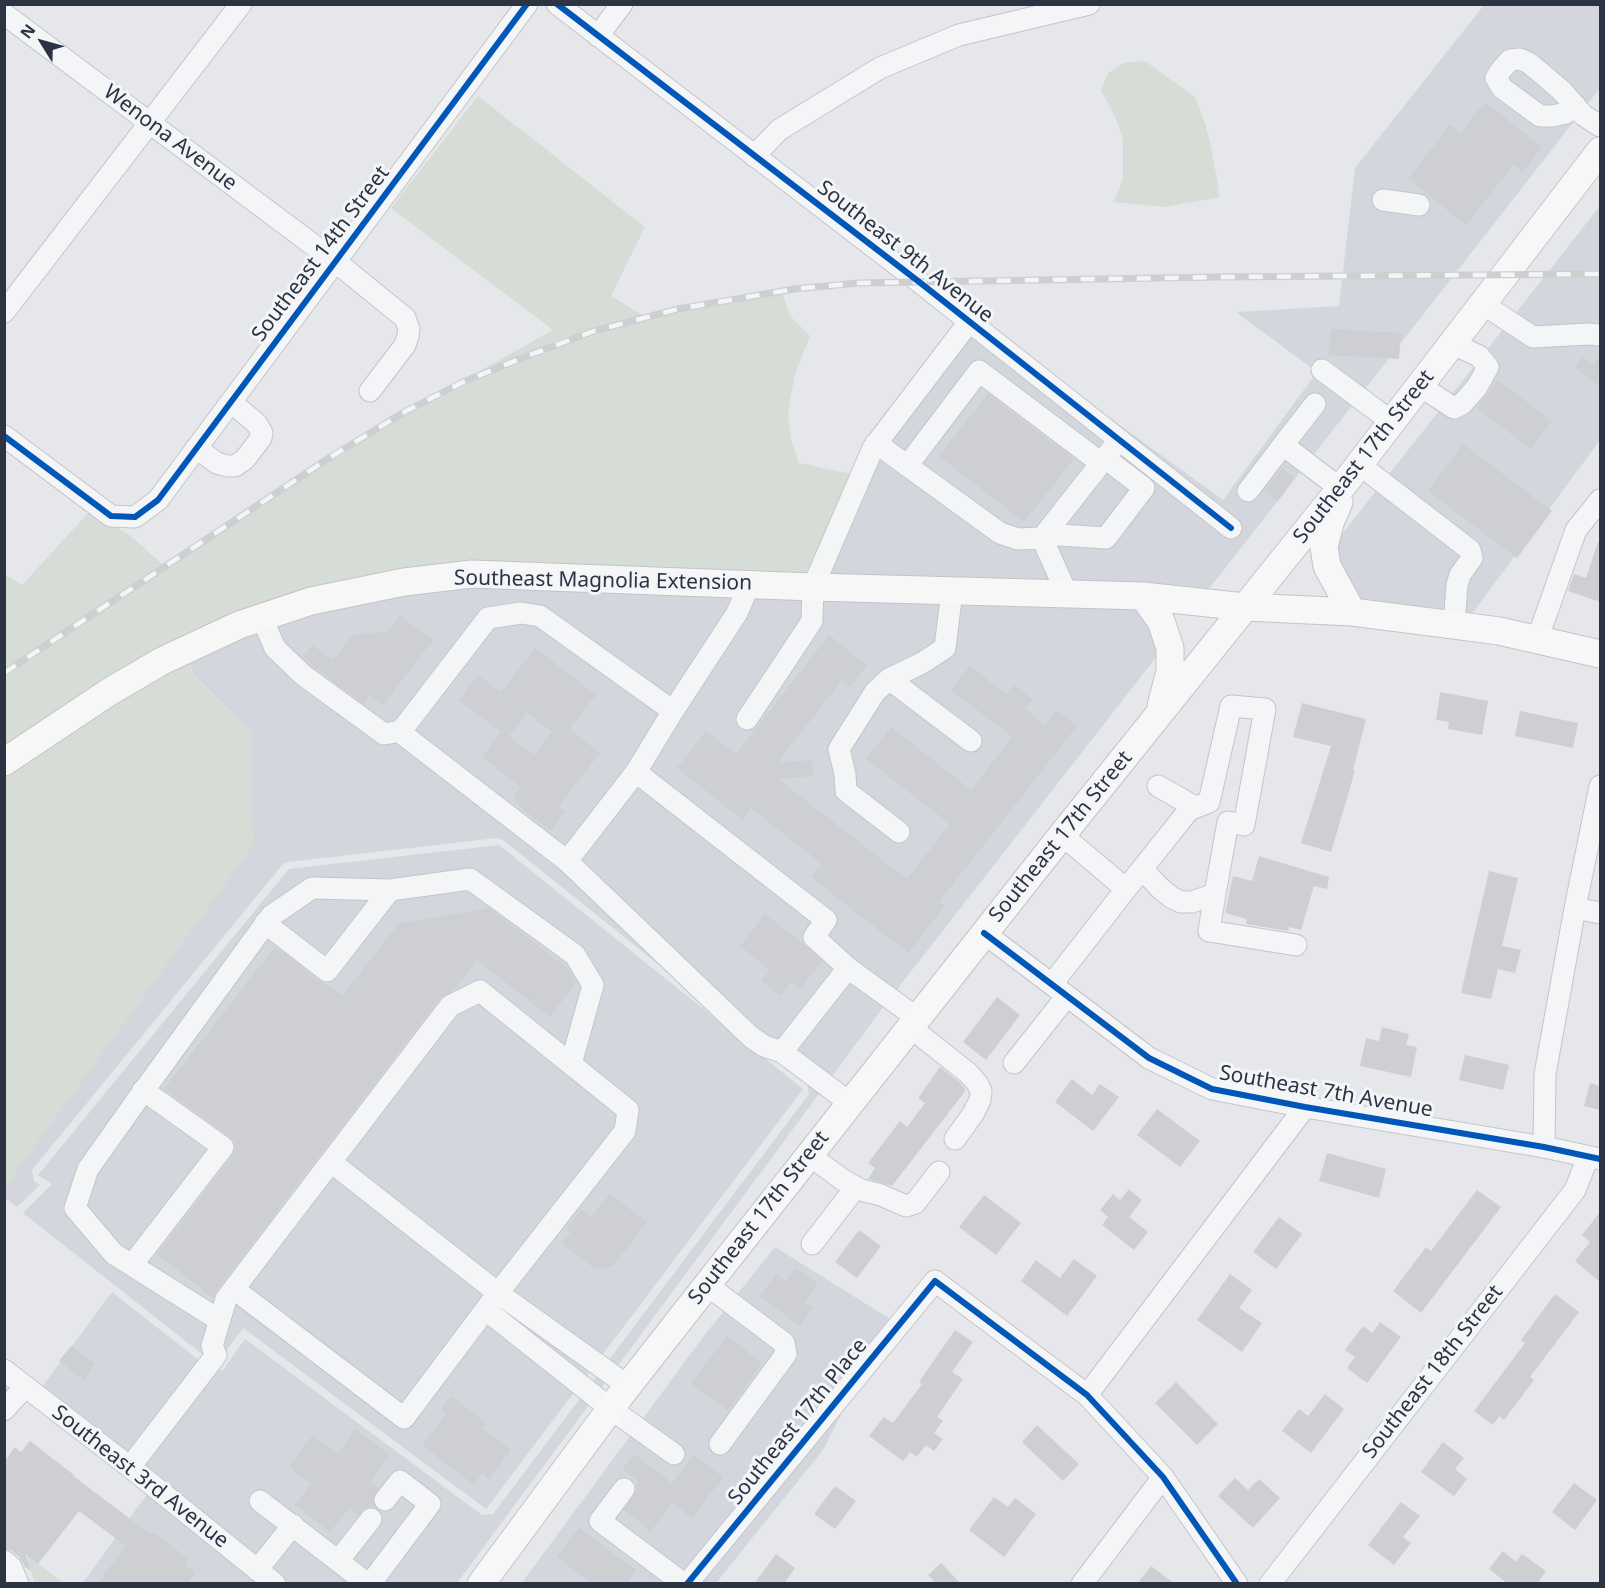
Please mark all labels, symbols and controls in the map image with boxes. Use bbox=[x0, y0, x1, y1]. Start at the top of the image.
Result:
north arrow bbox=[12, 12, 72, 72]
text: N bbox=[15, 19, 40, 43]
street label: Wenona Avenue bbox=[98, 80, 242, 196]
street label: Southeast 14th Street bbox=[247, 161, 395, 347]
street label: Southeast 9th Avenue bbox=[812, 176, 998, 328]
street label: Southeast 17th Street bbox=[1288, 365, 1440, 549]
street label: Southeast Magnolia Extension bbox=[454, 566, 752, 596]
street label: Southeast 17th Street bbox=[984, 746, 1138, 928]
street label: Southeast 7th Avenue bbox=[1217, 1061, 1435, 1123]
street label: Southeast 17th Street bbox=[683, 1126, 835, 1310]
street label: Southeast 18th Street bbox=[1357, 1280, 1509, 1464]
street label: Southeast 17th Place bbox=[723, 1334, 873, 1510]
street label: Southeast 3rd Avenue bbox=[47, 1400, 233, 1554]

